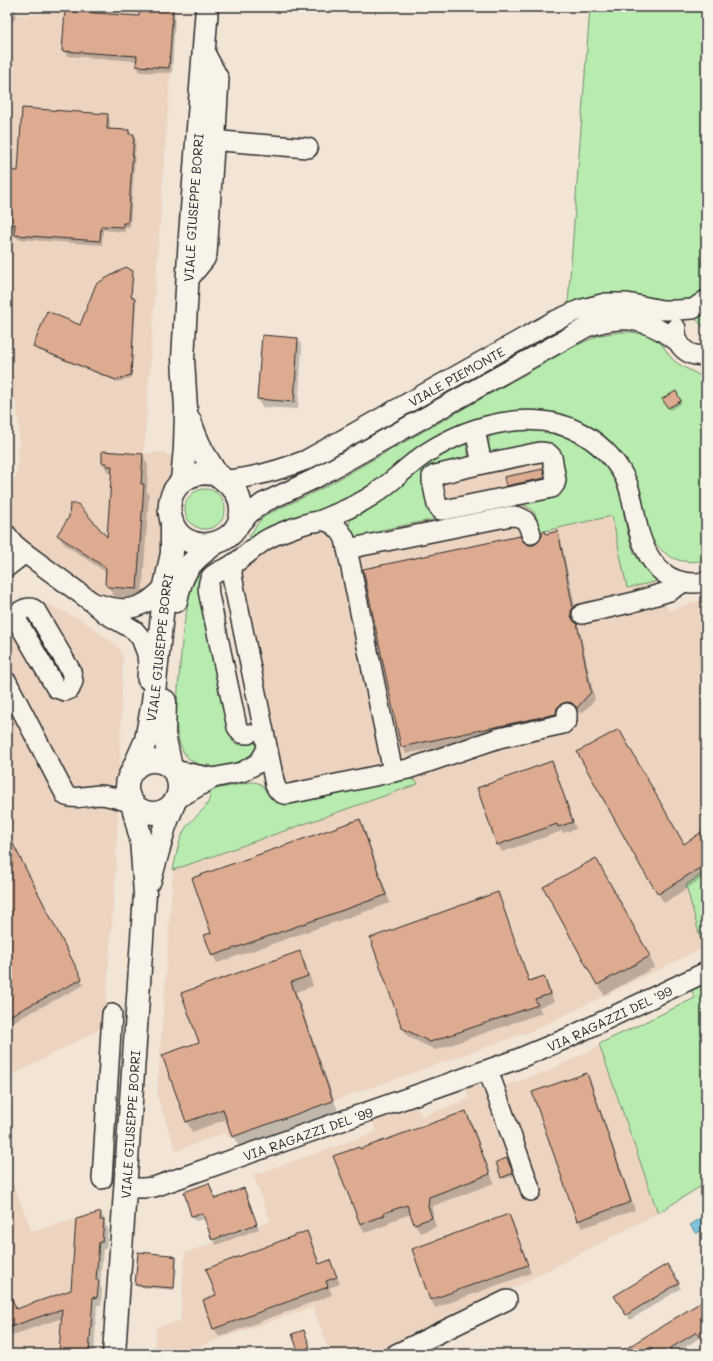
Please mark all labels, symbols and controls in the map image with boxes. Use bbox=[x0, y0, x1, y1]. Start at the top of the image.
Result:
street label: VIALE GIUSEPPE BORRI bbox=[179, 132, 206, 282]
street label: VIALE PIEMONTE bbox=[405, 342, 507, 409]
street label: VIALE GIUSEPPE BORRI bbox=[141, 572, 176, 723]
street label: VIA RAGAZZI DEL '99 bbox=[544, 981, 675, 1054]
street label: VIALE GIUSEPPE BORRI bbox=[116, 1050, 143, 1199]
street label: VIA RAGAZZI DEL '99 bbox=[241, 1102, 375, 1164]

